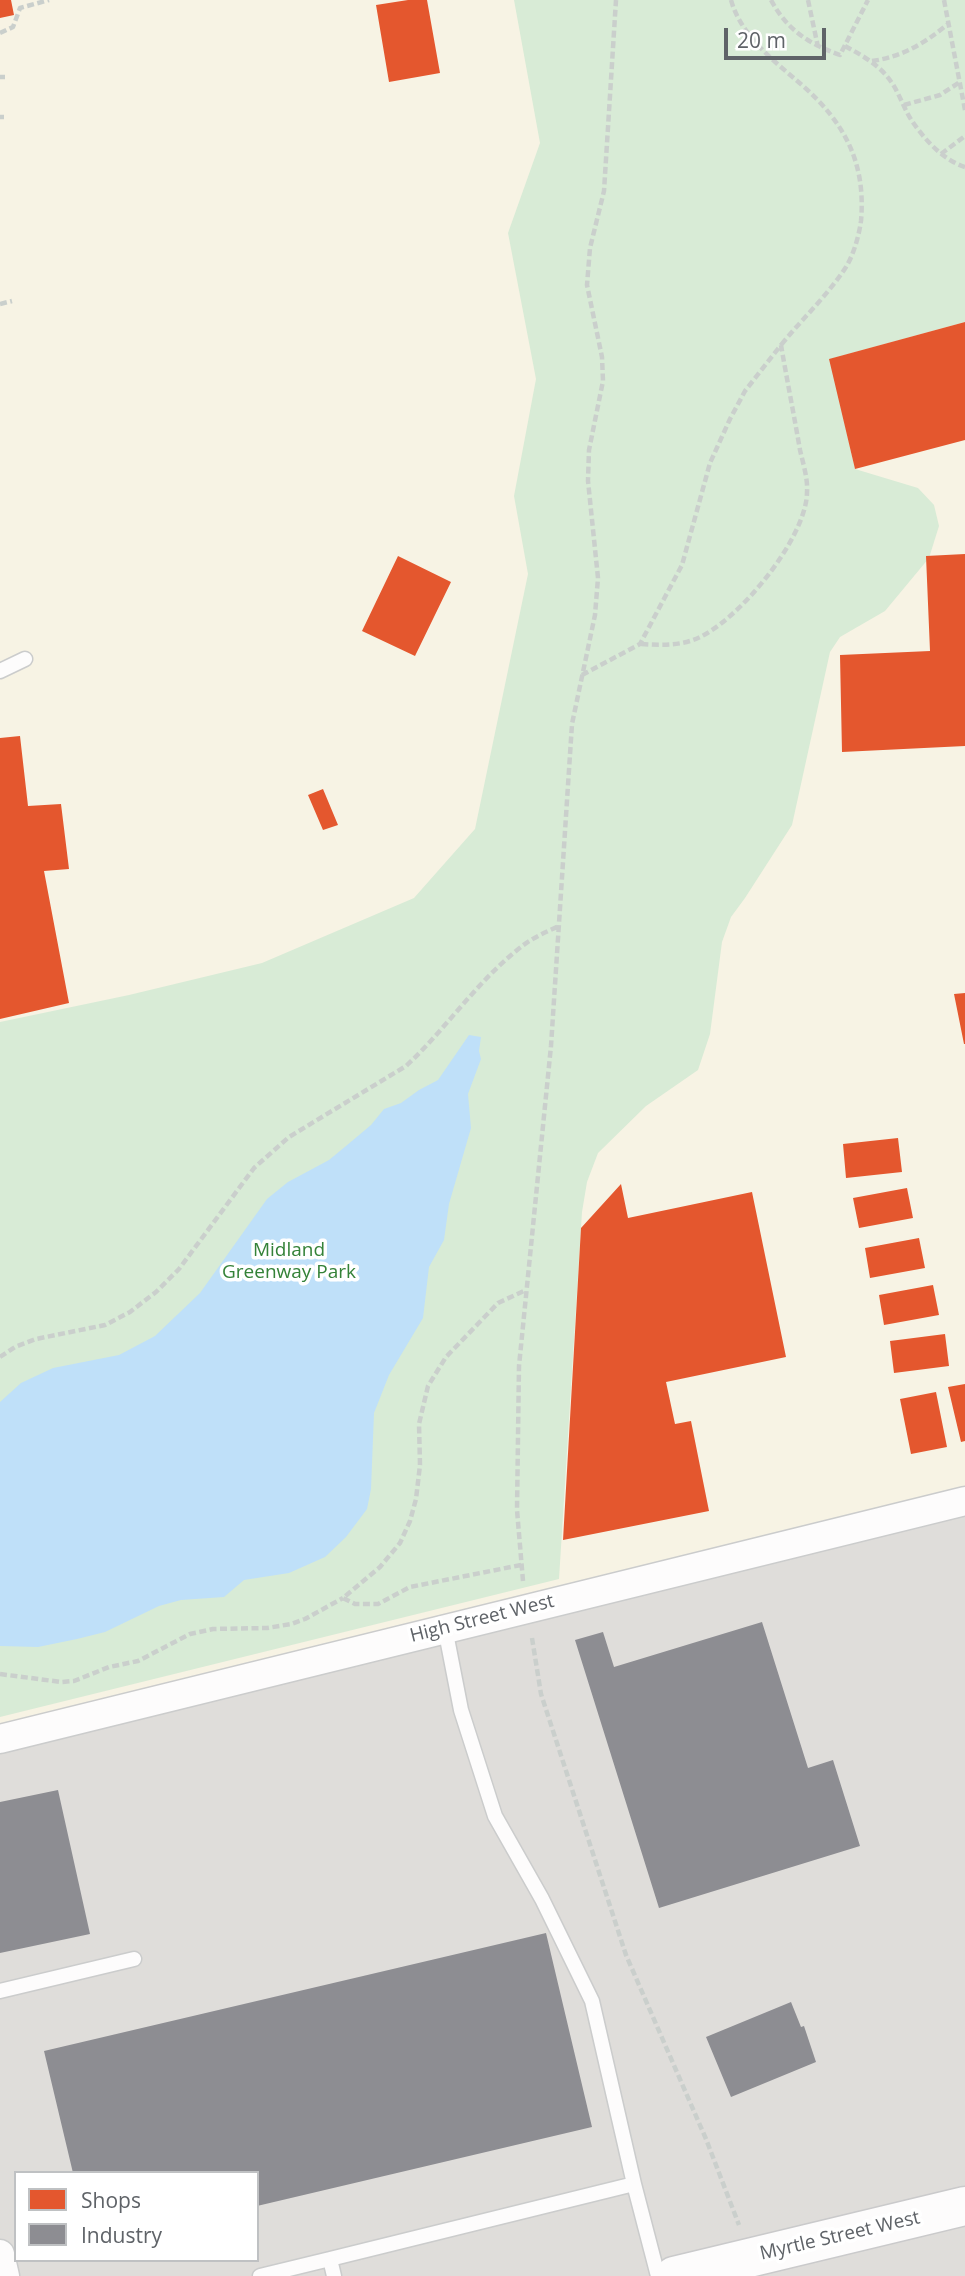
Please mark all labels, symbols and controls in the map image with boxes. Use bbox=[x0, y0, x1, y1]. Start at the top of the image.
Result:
scale bar bbox=[727, 14, 828, 58]
text: 20 m bbox=[737, 26, 786, 54]
park label: Midland Greenway Park bbox=[222, 1240, 356, 1284]
street label: High Street West bbox=[408, 1590, 556, 1648]
legend bbox=[14, 2171, 259, 2262]
text: Shops bbox=[81, 2186, 141, 2214]
street label: Myrtle Street West bbox=[758, 2206, 922, 2266]
text: Industry bbox=[81, 2221, 162, 2249]

